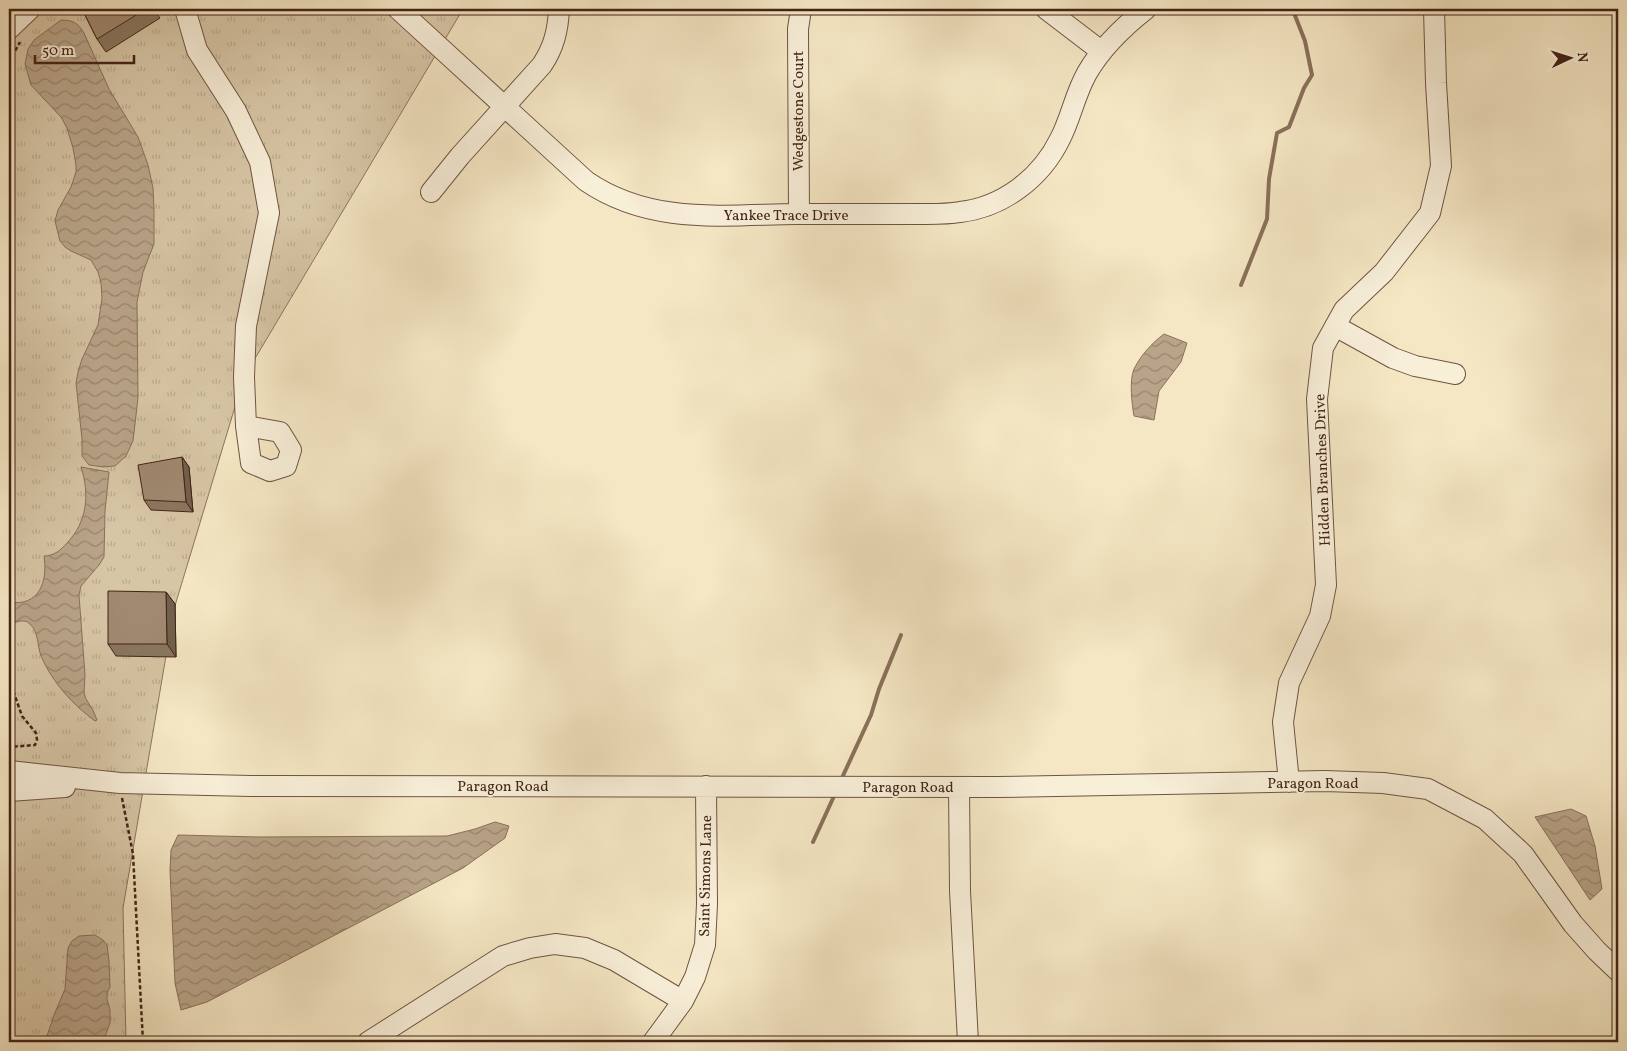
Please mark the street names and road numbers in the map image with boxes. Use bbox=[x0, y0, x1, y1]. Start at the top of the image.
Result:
street label: Wedgestone Court bbox=[789, 51, 810, 171]
street label: Yankee Trace Drive bbox=[724, 206, 849, 227]
street label: Hidden Branches Drive bbox=[1310, 393, 1337, 546]
street label: Paragon Road bbox=[1267, 774, 1359, 795]
street label: Paragon Road bbox=[457, 777, 549, 798]
street label: Paragon Road bbox=[862, 778, 954, 799]
street label: Saint Simons Lane bbox=[695, 815, 718, 937]

